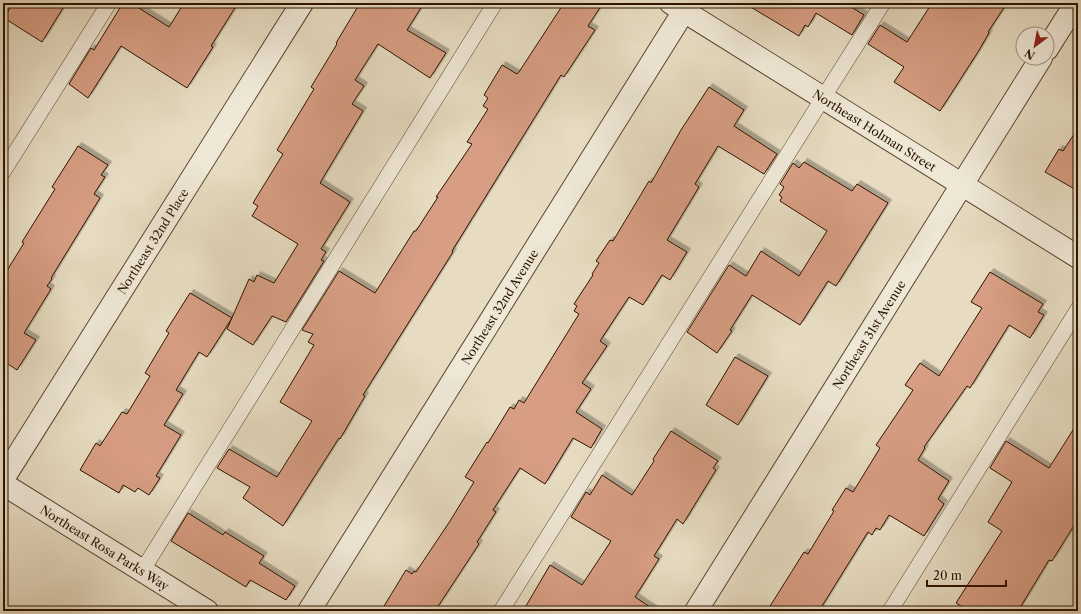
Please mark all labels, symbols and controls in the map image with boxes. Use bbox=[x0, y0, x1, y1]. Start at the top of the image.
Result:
north arrow bbox=[1015, 26, 1055, 66]
text: N bbox=[1022, 46, 1037, 63]
street label: Northeast Holman Street bbox=[810, 86, 940, 175]
street label: Northeast 32nd Place bbox=[114, 185, 191, 297]
street label: Northeast 32nd Avenue bbox=[458, 246, 541, 367]
street label: Northeast 31st Avenue bbox=[829, 277, 908, 392]
street label: Northeast Rosa Parks Way bbox=[38, 502, 172, 593]
scale bar bbox=[927, 562, 1006, 588]
text: 20 m bbox=[933, 568, 962, 583]

